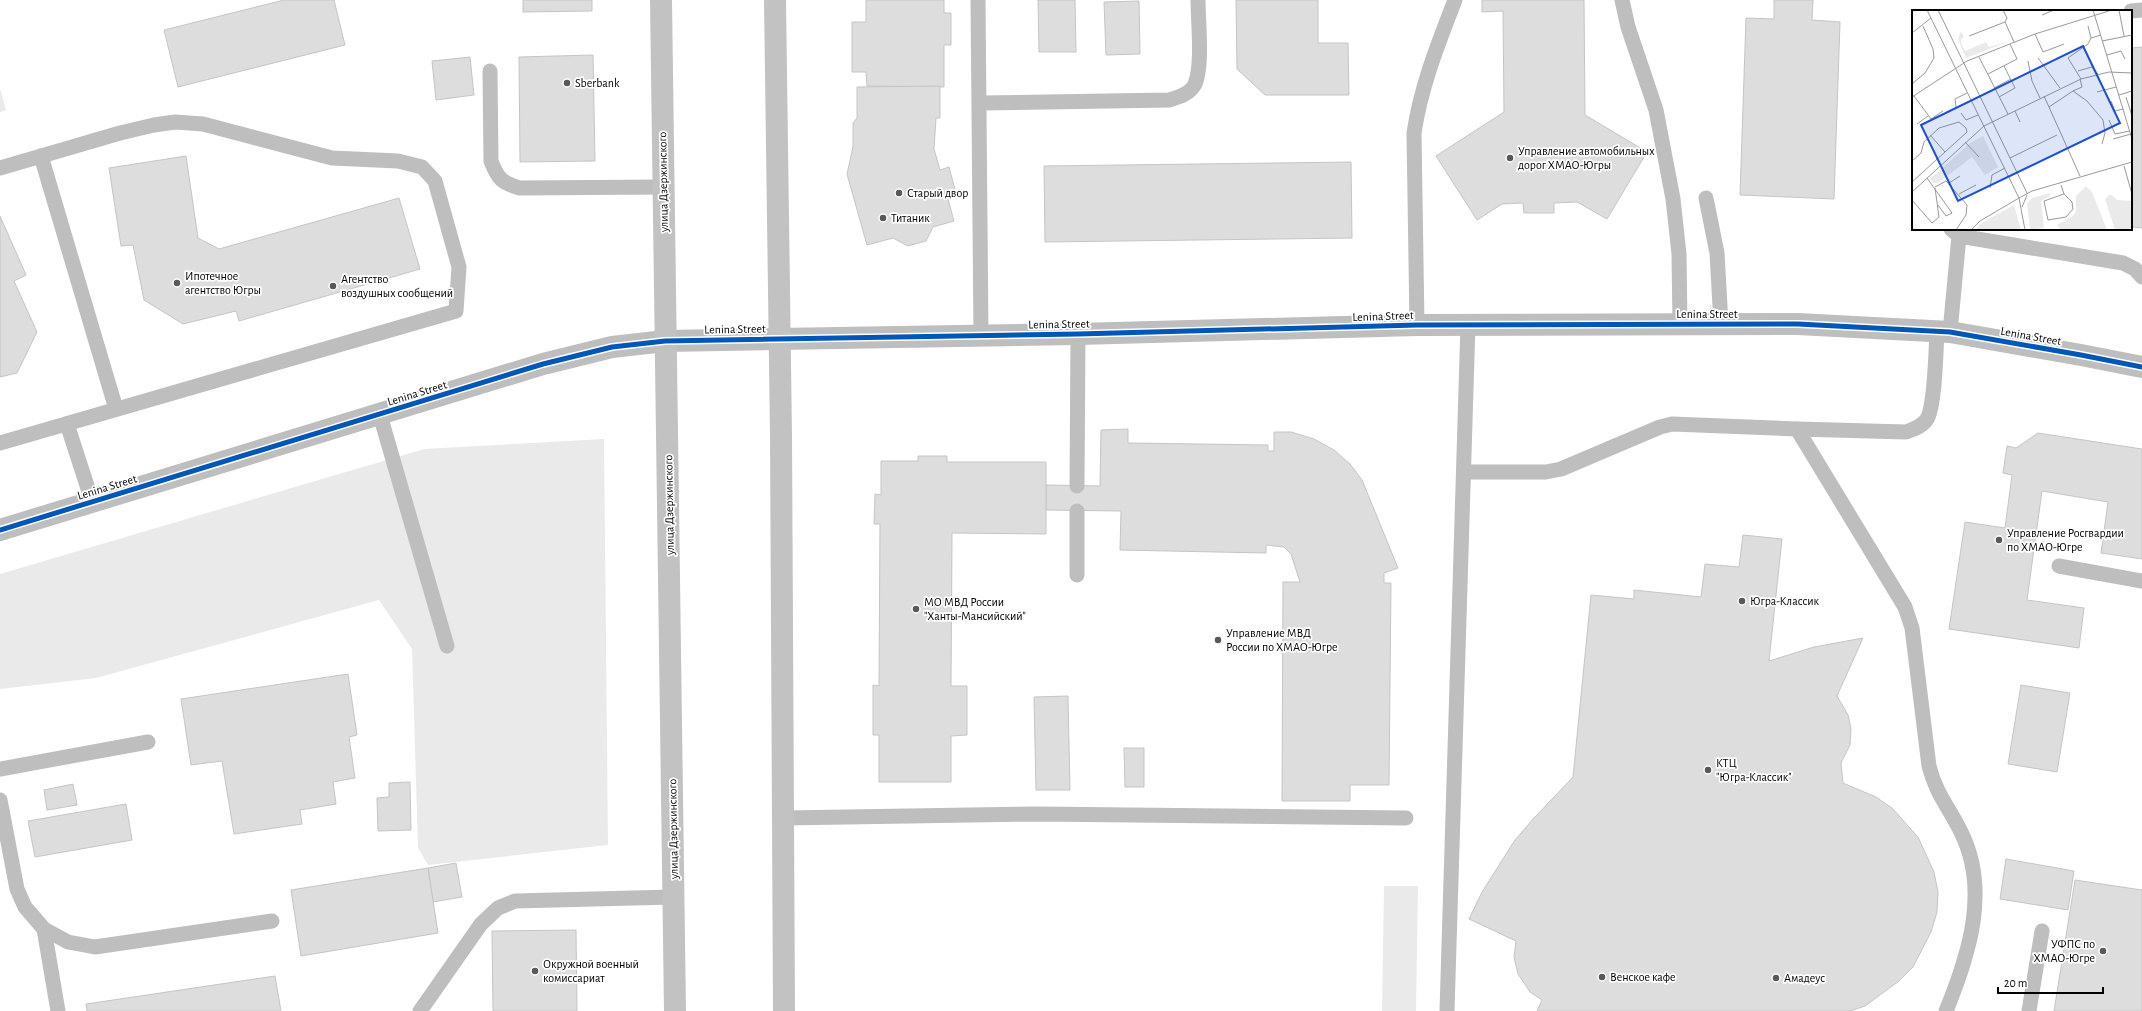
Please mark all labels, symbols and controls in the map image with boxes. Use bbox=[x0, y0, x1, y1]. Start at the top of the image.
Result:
inset map bbox=[1912, 10, 2132, 230]
place label: Sberbank bbox=[575, 77, 620, 89]
marker: Sberbank bbox=[562, 78, 572, 88]
street label: улица Дзержинского bbox=[656, 132, 671, 233]
place label: Управление автомобильных дорог ХМАО-Югры bbox=[1518, 145, 1655, 171]
marker: Управление автомобильных дорог ХМАО-Югры bbox=[1505, 153, 1515, 163]
place label: Старый двор bbox=[907, 187, 968, 199]
marker: Старый двор bbox=[894, 188, 904, 198]
place label: Титаник bbox=[891, 212, 930, 224]
marker: Титаник bbox=[878, 213, 888, 223]
place label: Ипотечное агентство Югры bbox=[185, 270, 261, 296]
place label: Агентство воздушных сообщений bbox=[341, 273, 453, 300]
marker: Ипотечное агентство Югры bbox=[172, 278, 182, 288]
marker: Агентство воздушных сообщений bbox=[328, 281, 338, 291]
street label: Lenina Street bbox=[1676, 308, 1738, 320]
street label: Lenina Street bbox=[1352, 309, 1414, 323]
street label: Lenina Street bbox=[1028, 317, 1090, 331]
street label: Lenina Street bbox=[704, 322, 766, 336]
street label: Lenina Street bbox=[2000, 325, 2062, 347]
street label: Lenina Street bbox=[386, 378, 448, 408]
street label: улица Дзержинского bbox=[662, 455, 677, 556]
street label: Lenina Street bbox=[76, 472, 138, 502]
place label: Управление Росгвардии по ХМАО-Югре bbox=[2007, 527, 2124, 553]
marker: Управление Росгвардии по ХМАО-Югре bbox=[1994, 535, 2004, 545]
place label: Югра-Классик bbox=[1750, 595, 1819, 607]
place label: МО МВД России "Ханты-Мансийский" bbox=[924, 596, 1026, 622]
marker: Югра-Классик bbox=[1737, 596, 1747, 606]
marker: МО МВД России "Ханты-Мансийский" bbox=[911, 604, 921, 614]
place label: Управление МВД России по ХМАО-Югре bbox=[1226, 627, 1338, 653]
marker: Управление МВД России по ХМАО-Югре bbox=[1213, 635, 1223, 645]
place label: КТЦ "Югра-Классик" bbox=[1716, 757, 1792, 783]
marker: КТЦ "Югра-Классик" bbox=[1703, 765, 1713, 775]
street label: улица Дзержинского bbox=[666, 779, 681, 880]
place label: УФПС по ХМАО-Югре bbox=[2033, 938, 2095, 964]
marker: УФПС по ХМАО-Югре bbox=[2098, 946, 2108, 956]
place label: Окружной военный комиссариат bbox=[543, 958, 639, 984]
marker: Окружной военный комиссариат bbox=[530, 966, 540, 976]
scale bar bbox=[1998, 969, 2103, 995]
place label: Венское кафе bbox=[1610, 971, 1675, 983]
marker: Венское кафе bbox=[1597, 972, 1607, 982]
place label: Амадеус bbox=[1784, 972, 1825, 985]
marker: Амадеус bbox=[1771, 973, 1781, 983]
text: 20 m bbox=[2004, 977, 2027, 989]

